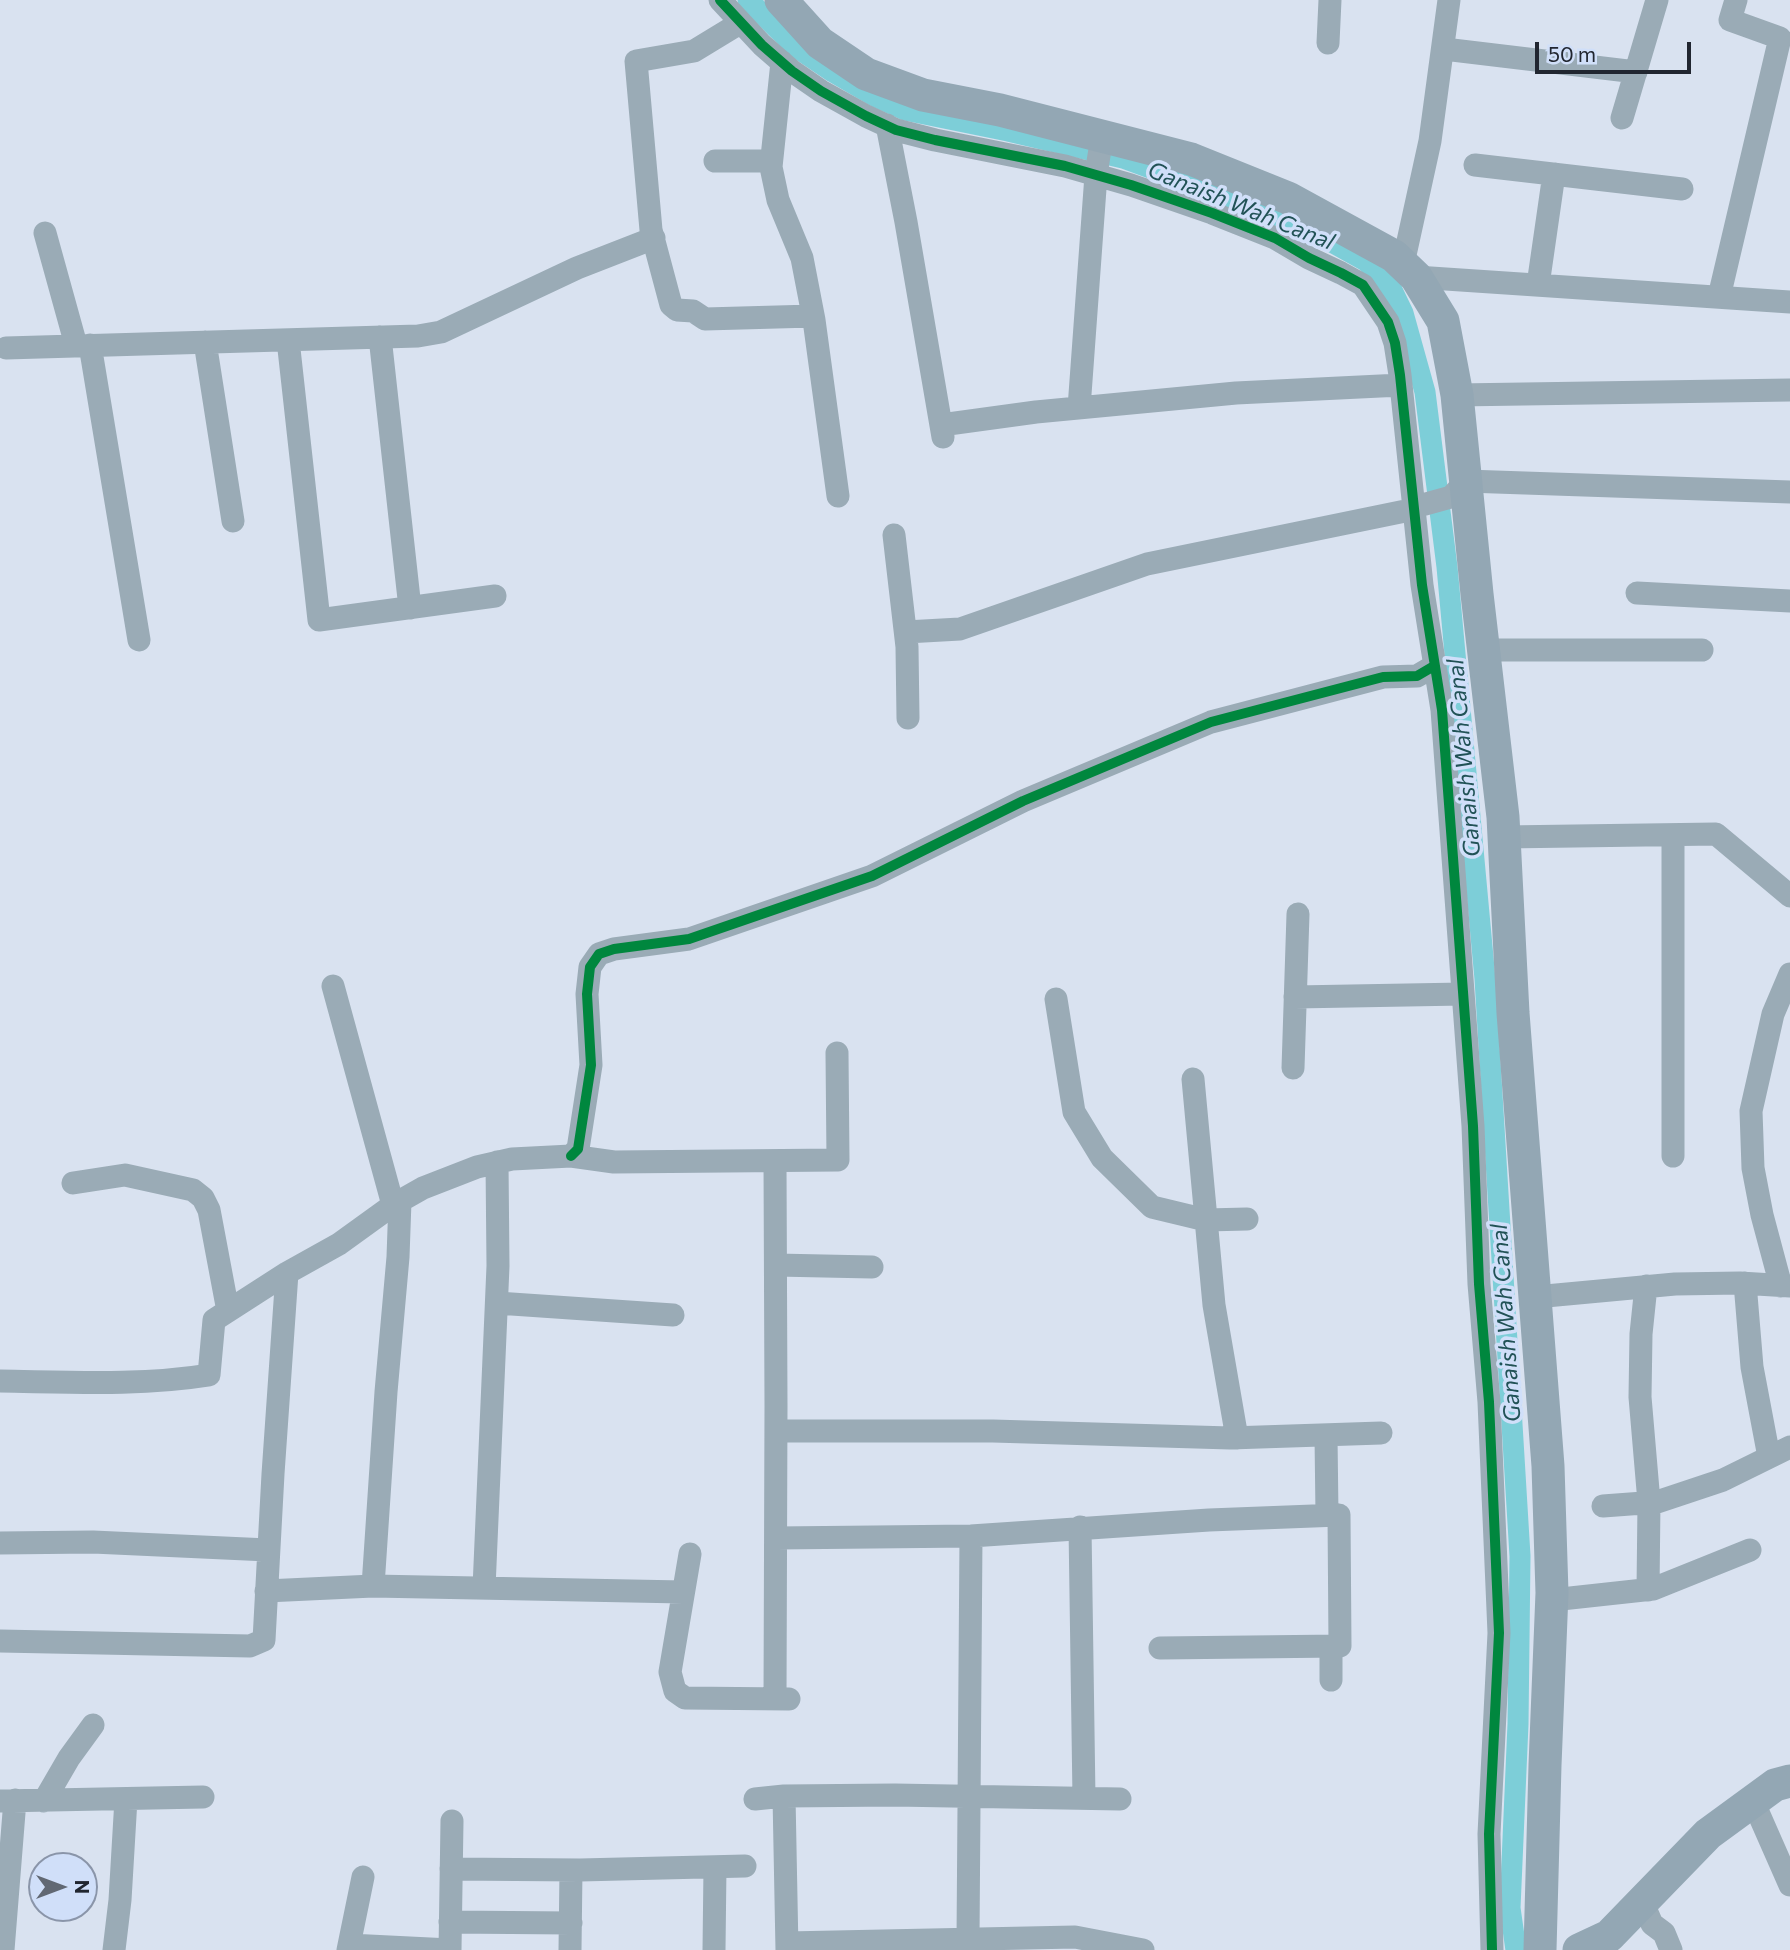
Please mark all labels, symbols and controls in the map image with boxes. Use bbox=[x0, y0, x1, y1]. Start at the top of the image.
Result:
scale bar bbox=[1538, 28, 1694, 72]
text: 50 m bbox=[1548, 41, 1596, 66]
water label: Ganaish Wah Canal bbox=[1144, 156, 1338, 256]
water label: Ganaish Wah Canal bbox=[1442, 658, 1486, 858]
water label: Ganaish Wah Canal bbox=[1485, 1223, 1527, 1423]
north arrow bbox=[28, 1852, 98, 1922]
text: N bbox=[71, 1880, 94, 1894]

